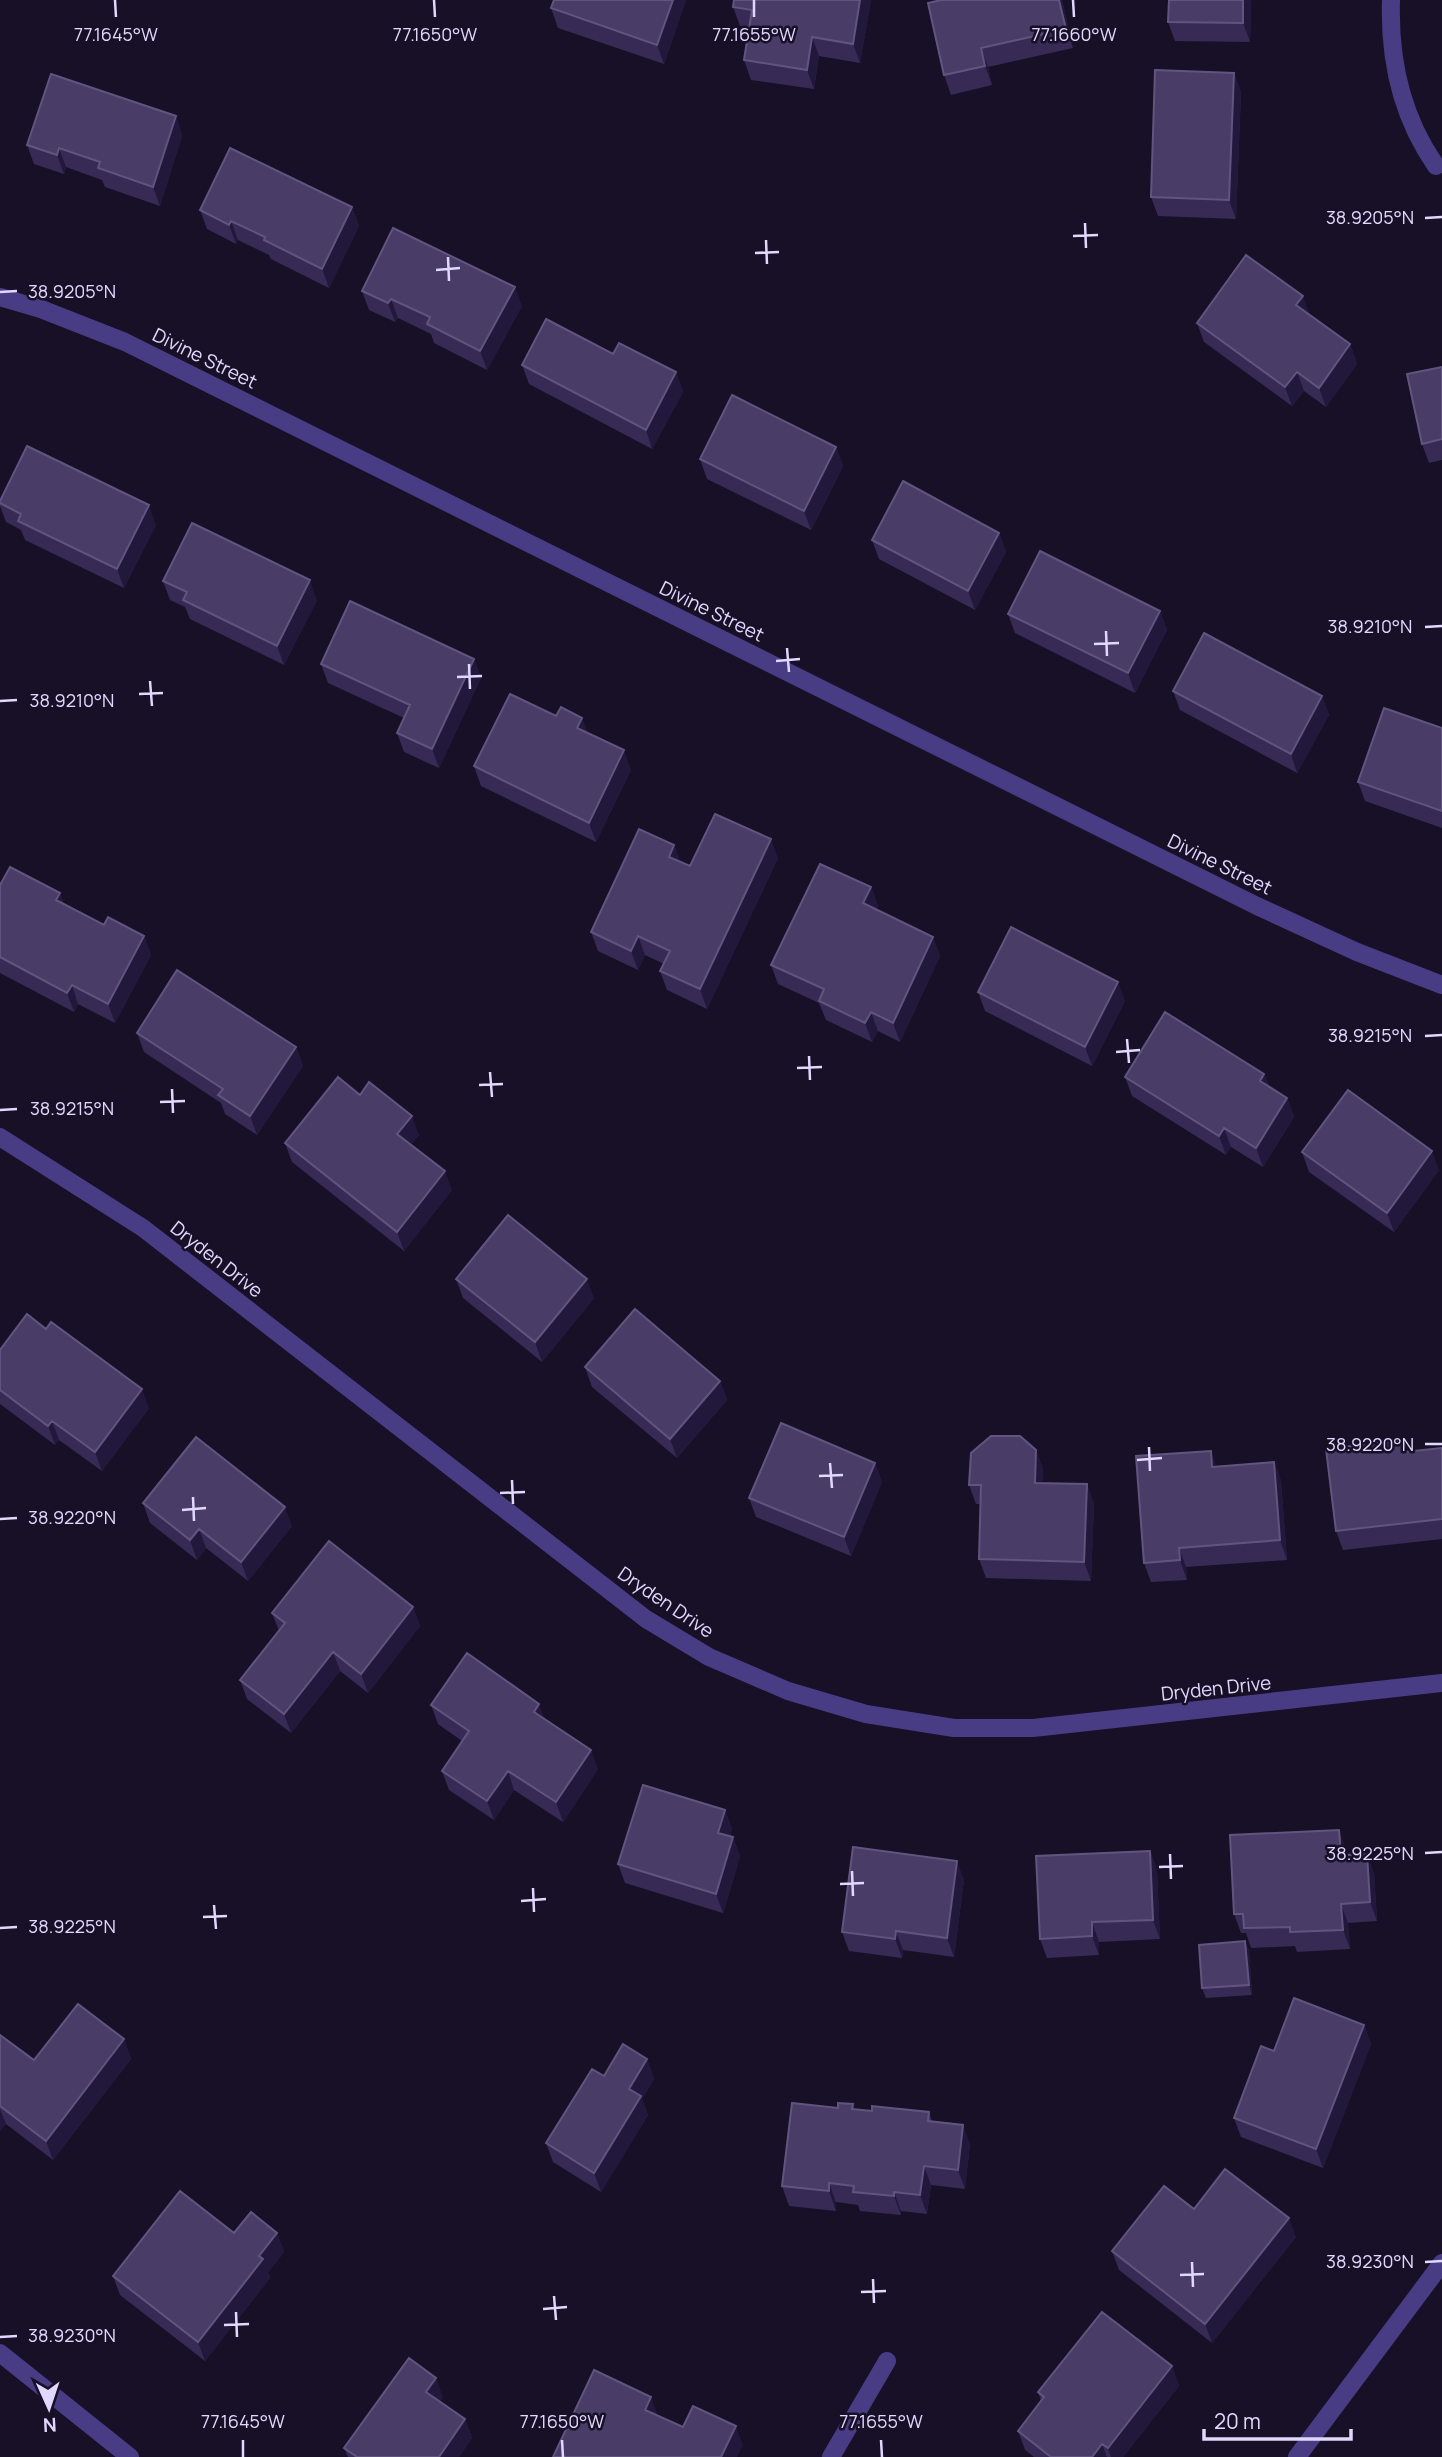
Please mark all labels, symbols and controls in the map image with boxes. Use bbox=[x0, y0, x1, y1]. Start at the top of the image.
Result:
text: 77.1645°W bbox=[74, 22, 158, 46]
text: 77.1650°W bbox=[393, 22, 477, 46]
text: 77.1655°W bbox=[712, 22, 796, 46]
text: 77.1660°W bbox=[1031, 22, 1117, 46]
text: 38.9205°N bbox=[1326, 205, 1414, 229]
text: 38.9205°N bbox=[28, 279, 116, 303]
street label: Divine Street bbox=[148, 321, 262, 395]
street label: Divine Street bbox=[655, 574, 769, 648]
text: 38.9210°N bbox=[1328, 614, 1412, 638]
text: 38.9210°N bbox=[30, 688, 114, 712]
street label: Divine Street bbox=[1163, 827, 1277, 901]
text: 38.9215°N bbox=[1328, 1023, 1412, 1047]
text: 38.9215°N bbox=[30, 1096, 114, 1120]
street label: Dryden Drive bbox=[165, 1215, 269, 1303]
text: 38.9220°N bbox=[1326, 1432, 1414, 1456]
text: 38.9220°N bbox=[28, 1505, 116, 1529]
street label: Dryden Drive bbox=[613, 1560, 719, 1644]
street label: Dryden Drive bbox=[1160, 1669, 1272, 1707]
text: 38.9225°N bbox=[1326, 1841, 1414, 1865]
text: 38.9225°N bbox=[28, 1914, 116, 1938]
text: 38.9230°N bbox=[1326, 2249, 1414, 2273]
text: 38.9230°N bbox=[28, 2323, 116, 2347]
north arrow bbox=[14, 2373, 84, 2443]
scale bar bbox=[1204, 2398, 1351, 2442]
text: 20 m bbox=[1214, 2407, 1261, 2435]
text: 77.1645°W bbox=[201, 2409, 285, 2433]
text: 77.1650°W bbox=[520, 2409, 604, 2433]
text: 77.1655°W bbox=[839, 2409, 923, 2433]
text: N bbox=[42, 2412, 57, 2438]

